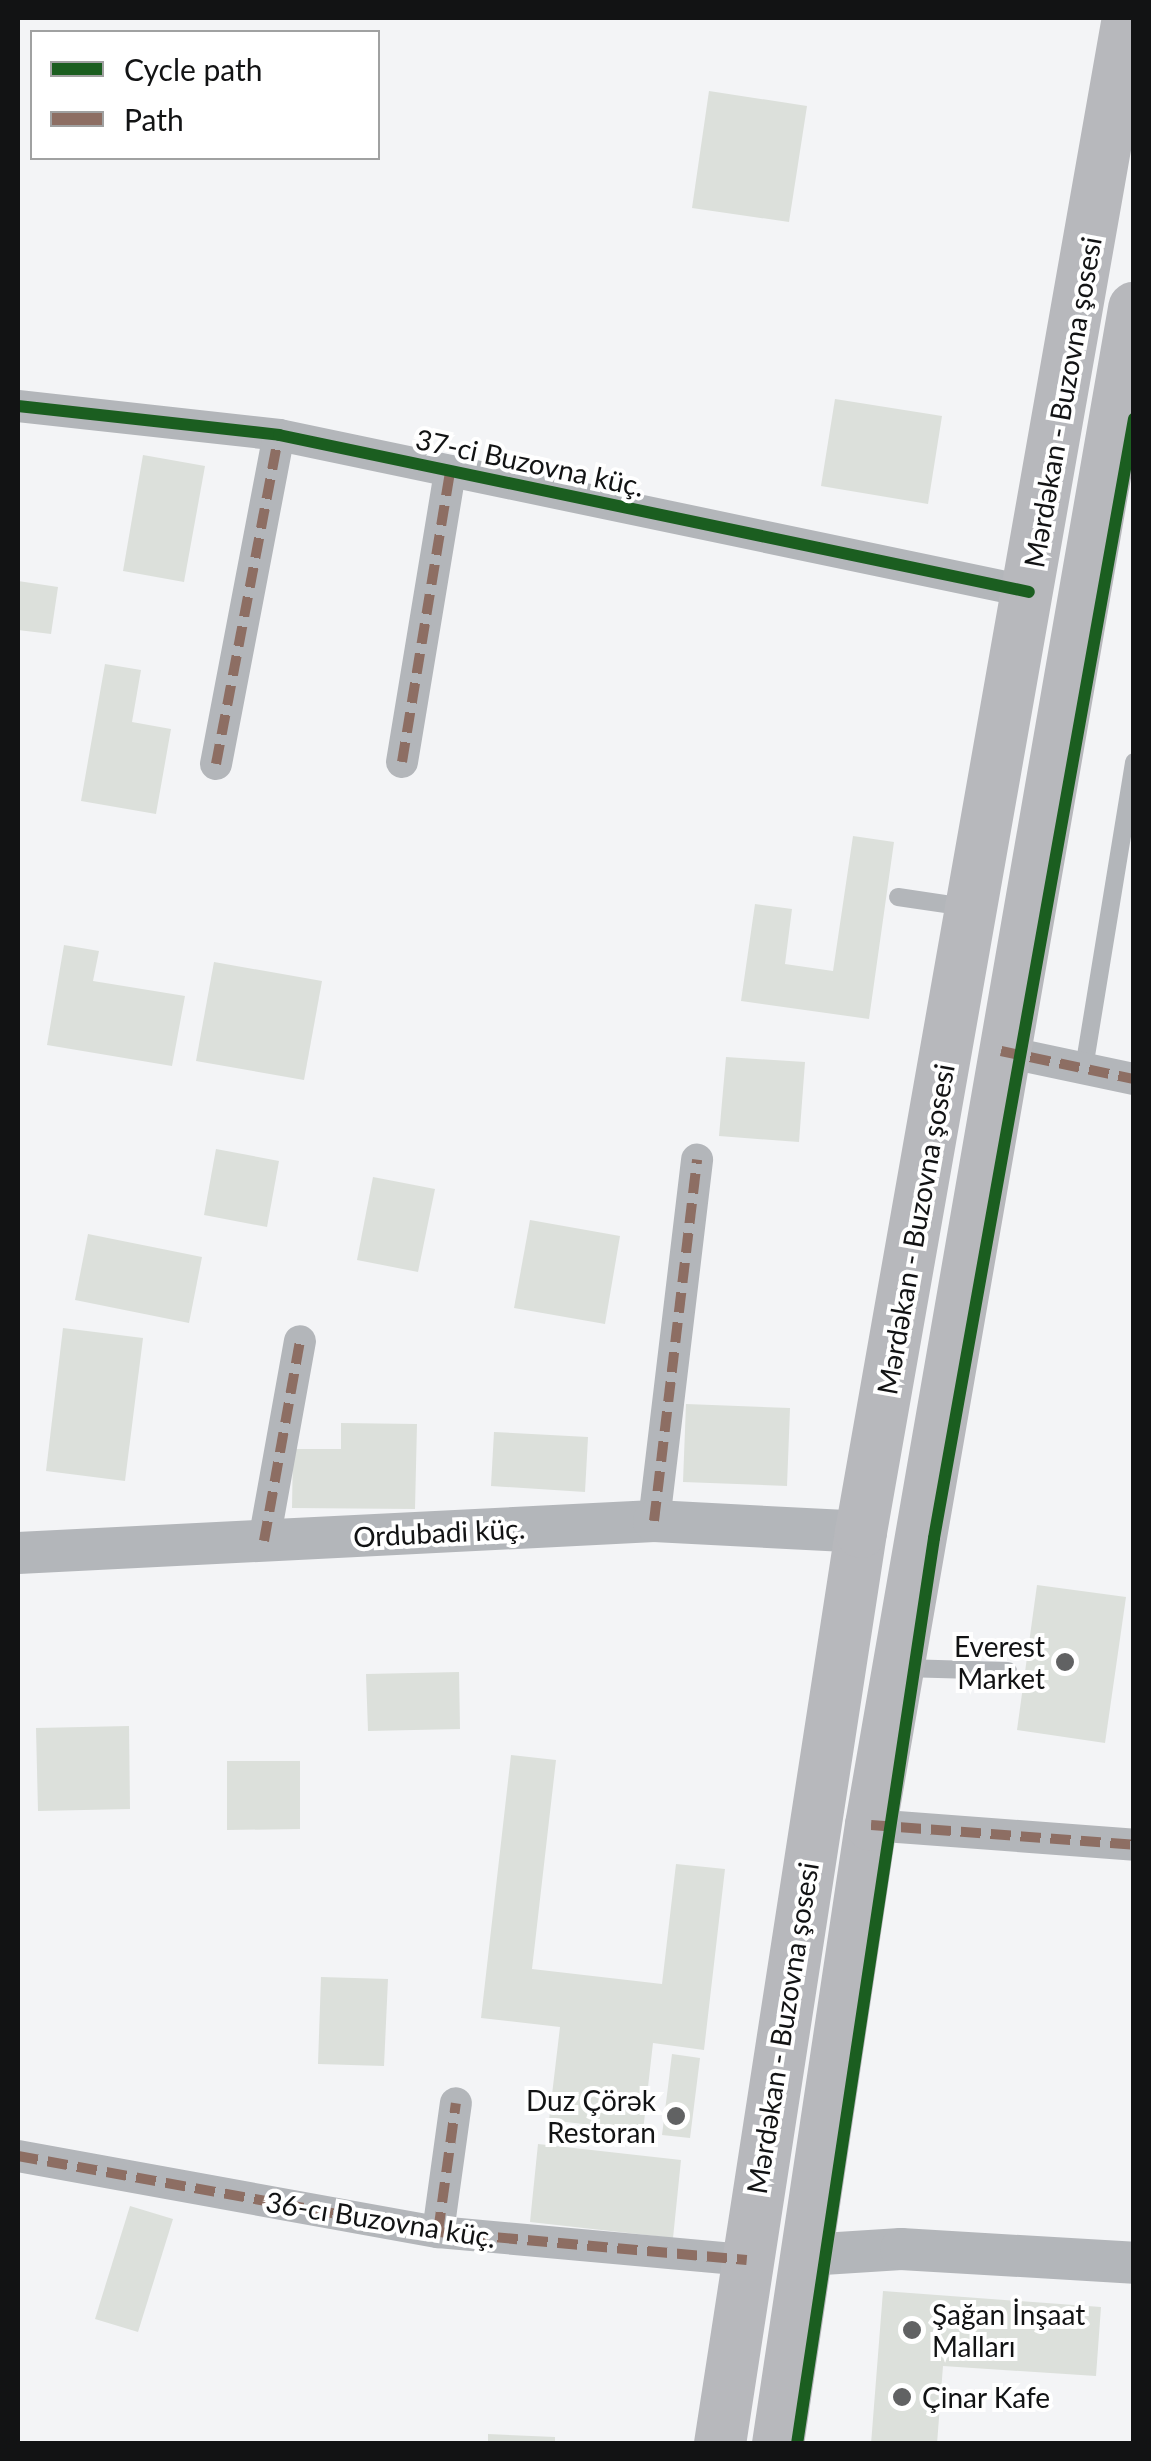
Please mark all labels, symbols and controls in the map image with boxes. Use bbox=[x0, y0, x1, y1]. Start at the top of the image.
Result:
legend bbox=[30, 30, 380, 160]
text: Cycle path bbox=[124, 51, 263, 87]
text: Path bbox=[124, 101, 184, 137]
street label: Mərdəkan - Buzovna şosesi bbox=[1016, 234, 1108, 570]
street label: 37-ci Buzovna küç. bbox=[413, 421, 647, 503]
street label: Mərdəkan - Buzovna şosesi bbox=[869, 1061, 961, 1397]
street label: Ordubadi küç. bbox=[352, 1511, 526, 1553]
place label: Everest Market bbox=[954, 1629, 1045, 1695]
marker: Everest Market bbox=[1054, 1651, 1076, 1673]
street label: Mərdəkan - Buzovna şosesi bbox=[739, 1860, 825, 2196]
place label: Duz Çörək Restoran bbox=[526, 2083, 656, 2149]
marker: Duz Çörək Restoran bbox=[665, 2105, 687, 2127]
street label: 36-cı Buzovna küç. bbox=[264, 2184, 498, 2254]
place label: Şağan İnşaat Malları bbox=[932, 2297, 1085, 2363]
marker: Şağan İnşaat Malları bbox=[901, 2319, 923, 2341]
place label: Çinar Kafe bbox=[922, 2380, 1051, 2414]
marker: Çinar Kafe bbox=[891, 2386, 913, 2408]

